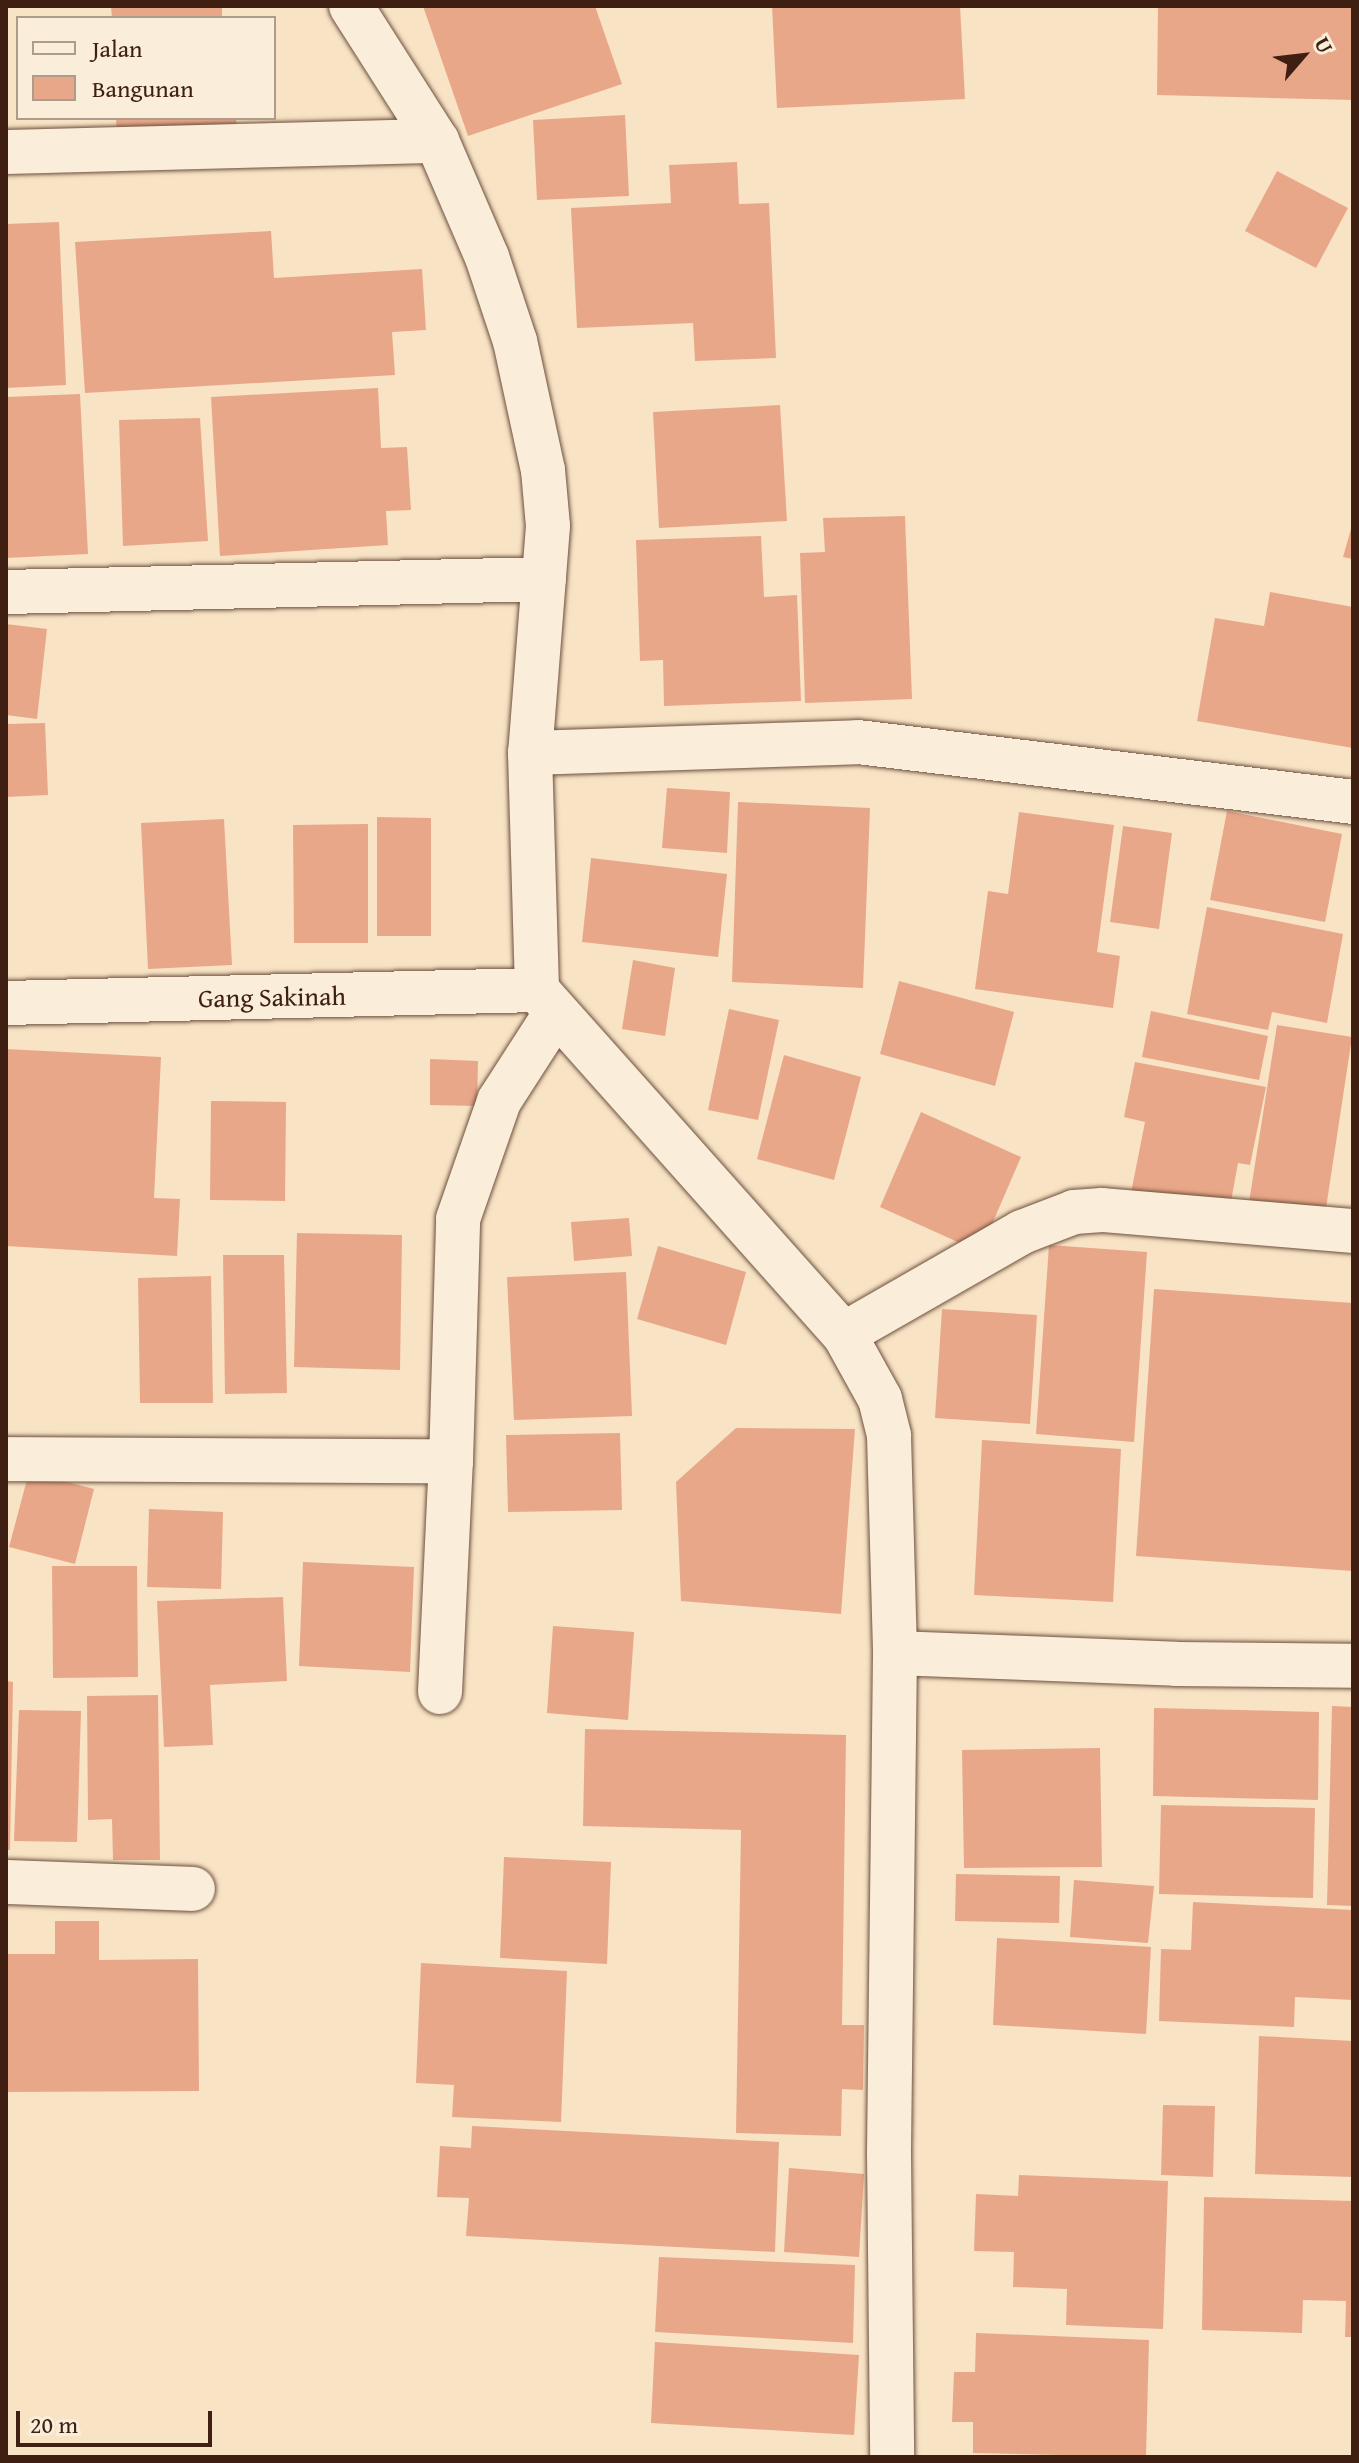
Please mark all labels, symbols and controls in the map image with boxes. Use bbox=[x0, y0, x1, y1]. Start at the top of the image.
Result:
legend bbox=[16, 16, 276, 120]
north arrow bbox=[1263, 16, 1343, 96]
text: Jalan bbox=[92, 31, 142, 66]
text: U bbox=[1307, 31, 1342, 59]
text: Bangunan bbox=[92, 71, 194, 106]
street label: Gang Sakinah bbox=[198, 980, 346, 1014]
scale bar bbox=[20, 2395, 216, 2445]
text: 20 m bbox=[30, 2407, 78, 2442]

